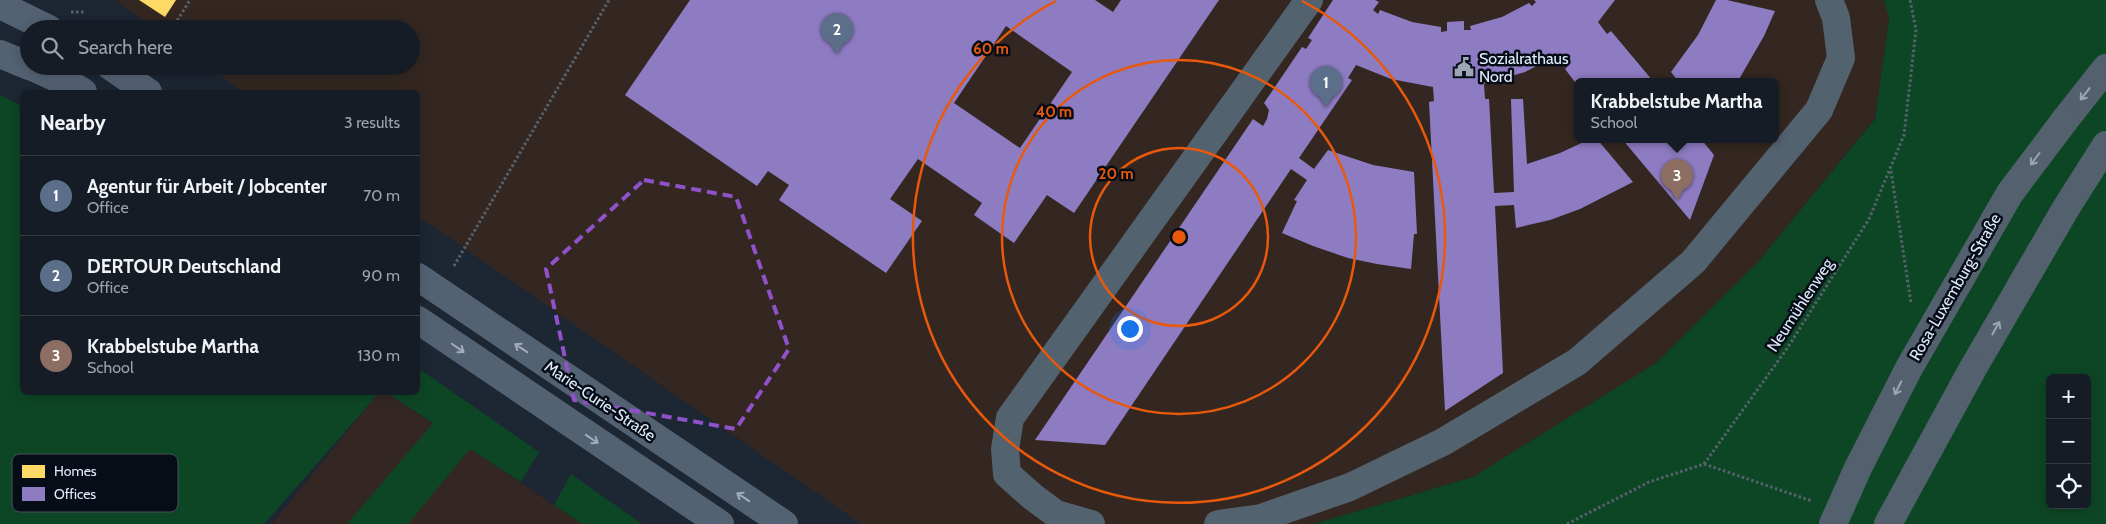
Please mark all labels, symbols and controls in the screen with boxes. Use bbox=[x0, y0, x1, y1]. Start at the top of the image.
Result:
pin: 2 bbox=[821, 13, 853, 54]
search box bbox=[20, 20, 420, 75]
icon: search bbox=[38, 34, 66, 62]
text: Search here bbox=[78, 36, 172, 59]
text: 60 m bbox=[973, 40, 1009, 58]
place label: Sozialrathaus Nord bbox=[1479, 49, 1569, 86]
public building icon: Sozialrathaus Nord bbox=[1453, 56, 1475, 78]
pin: 1 bbox=[1310, 66, 1342, 107]
popup bbox=[1574, 78, 1779, 143]
one-way arrow bbox=[2080, 87, 2091, 100]
text: Krabbelstube Martha bbox=[1591, 90, 1762, 113]
text: 40 m bbox=[1036, 103, 1072, 121]
text: Nearby bbox=[40, 110, 106, 135]
text: 3 results bbox=[344, 113, 400, 132]
text: School bbox=[1591, 113, 1637, 132]
one-way arrow bbox=[2030, 152, 2041, 165]
pin: 3 bbox=[1661, 159, 1693, 200]
text: 20 m bbox=[1099, 165, 1133, 183]
text: Agentur für Arbeit / Jobcenter bbox=[87, 175, 327, 198]
text: 1 bbox=[53, 186, 59, 205]
text: 70 m bbox=[363, 186, 400, 205]
text: Office bbox=[87, 198, 129, 217]
street label: Rosa-Luxemburg-Straße bbox=[1905, 210, 2005, 364]
centre of rings bbox=[1170, 228, 1188, 246]
street label: Neumühlenweg bbox=[1763, 254, 1838, 355]
text: DERTOUR Deutschland bbox=[87, 255, 281, 278]
text: 2 bbox=[52, 266, 60, 285]
text: 90 m bbox=[362, 266, 400, 285]
text: Office bbox=[87, 278, 129, 297]
your location bbox=[1117, 316, 1143, 342]
one-way arrow bbox=[1992, 321, 2002, 336]
text: Krabbelstube Martha bbox=[87, 335, 259, 358]
one-way arrow bbox=[450, 343, 464, 353]
one-way arrow bbox=[515, 343, 529, 353]
text: 3 bbox=[52, 346, 60, 365]
text: 130 m bbox=[357, 346, 400, 365]
street label: Marie-Curie-Straße bbox=[541, 357, 659, 445]
text: School bbox=[87, 358, 134, 377]
map controls bbox=[2046, 374, 2091, 509]
button: + bbox=[2046, 374, 2091, 419]
one-way arrow bbox=[1893, 380, 1902, 395]
button: − bbox=[2046, 419, 2091, 464]
one-way arrow bbox=[585, 434, 599, 444]
legend bbox=[12, 454, 178, 512]
text: Homes bbox=[54, 462, 97, 480]
button: locate bbox=[2046, 464, 2091, 509]
text: Offices bbox=[54, 485, 96, 503]
one-way arrow bbox=[737, 492, 751, 502]

